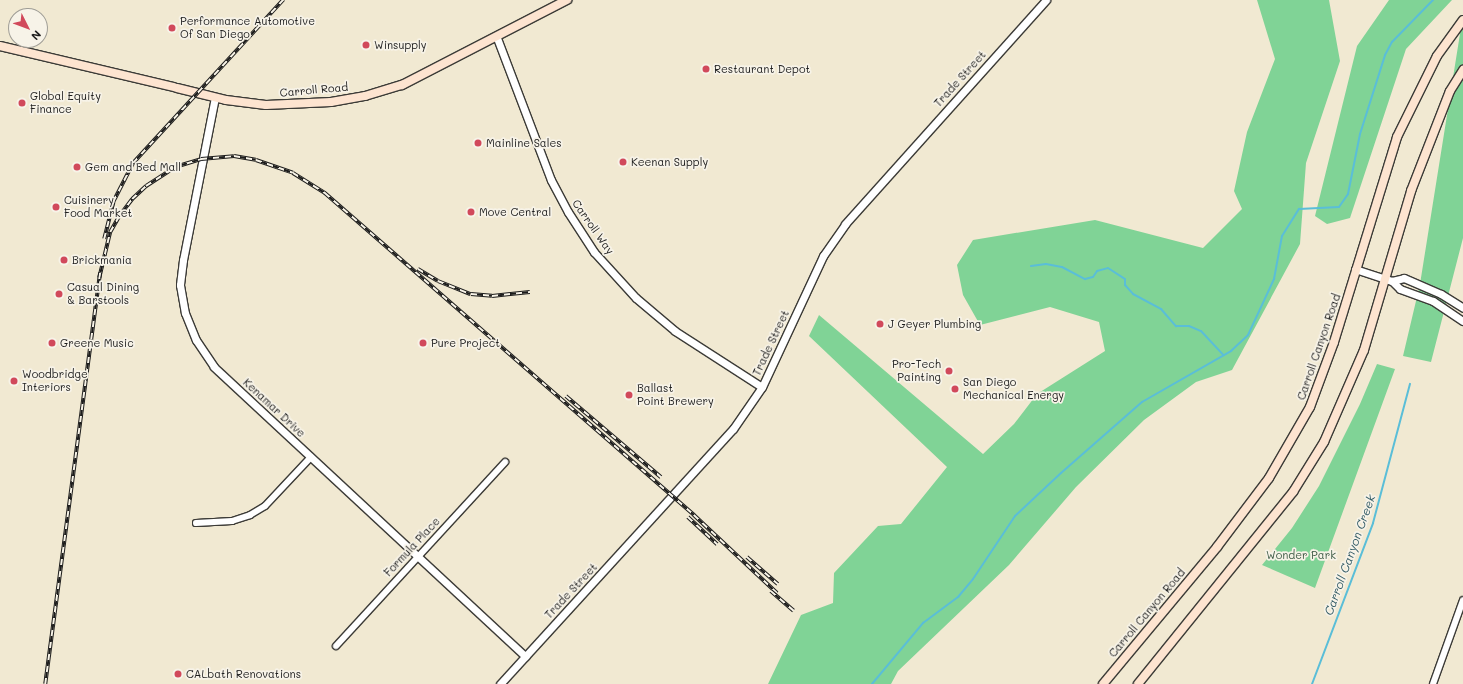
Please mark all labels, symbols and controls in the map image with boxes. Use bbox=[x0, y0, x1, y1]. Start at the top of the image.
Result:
north arrow bbox=[8, 8, 48, 48]
place label: Performance Automotive Of San Diego bbox=[180, 15, 315, 41]
marker: Performance Automotive Of San Diego bbox=[167, 23, 177, 33]
text: N bbox=[28, 28, 45, 44]
place label: Winsupply bbox=[374, 38, 427, 52]
marker: Winsupply bbox=[361, 40, 371, 50]
street label: Trade Street bbox=[931, 48, 989, 110]
place label: Restaurant Depot bbox=[714, 62, 810, 76]
marker: Restaurant Depot bbox=[701, 64, 711, 74]
street label: Carroll Road bbox=[279, 80, 349, 100]
place label: Global Equity Finance bbox=[30, 90, 101, 116]
marker: Global Equity Finance bbox=[17, 98, 27, 108]
place label: Mainline Sales bbox=[486, 136, 562, 150]
marker: Mainline Sales bbox=[473, 138, 483, 148]
place label: Keenan Supply bbox=[631, 155, 708, 169]
marker: Keenan Supply bbox=[618, 157, 628, 167]
place label: Gem and Bed Mall bbox=[85, 160, 181, 174]
marker: Gem and Bed Mall bbox=[72, 162, 82, 172]
place label: Cuisinery Food Market bbox=[64, 194, 132, 220]
street label: Carroll Way bbox=[569, 197, 617, 257]
marker: Cuisinery Food Market bbox=[51, 202, 61, 212]
place label: Move Central bbox=[479, 205, 551, 219]
marker: Move Central bbox=[466, 207, 476, 217]
place label: Brickmania bbox=[72, 253, 132, 267]
marker: Brickmania bbox=[59, 255, 69, 265]
place label: Casual Dining & Barstools bbox=[67, 281, 139, 307]
marker: Casual Dining & Barstools bbox=[54, 289, 64, 299]
street label: Carroll Canyon Road bbox=[1295, 292, 1343, 402]
street label: Trade Street bbox=[750, 308, 792, 378]
place label: J Geyer Plumbing bbox=[888, 317, 981, 331]
marker: J Geyer Plumbing bbox=[875, 319, 885, 329]
place label: Greene Music bbox=[60, 336, 134, 350]
place label: Pure Project bbox=[431, 336, 500, 350]
marker: Greene Music bbox=[47, 338, 57, 348]
marker: Pure Project bbox=[418, 338, 428, 348]
place label: Pro-Tech Painting bbox=[892, 358, 941, 384]
marker: Pro-Tech Painting bbox=[944, 366, 954, 376]
place label: Woodbridge Interiors bbox=[22, 368, 88, 394]
marker: Woodbridge Interiors bbox=[9, 376, 19, 386]
street label: Kenamar Drive bbox=[240, 376, 308, 440]
place label: San Diego Mechanical Energy bbox=[963, 376, 1064, 402]
place label: Ballast Point Brewery bbox=[637, 382, 714, 408]
marker: San Diego Mechanical Energy bbox=[950, 384, 960, 394]
marker: Ballast Point Brewery bbox=[624, 390, 634, 400]
water label: Carroll Canyon Creek bbox=[1321, 493, 1379, 617]
street label: Formula Place bbox=[381, 515, 443, 579]
park label: Wonder Park bbox=[1266, 548, 1336, 562]
street label: Trade Street bbox=[542, 561, 600, 621]
street label: Carroll Canyon Road bbox=[1106, 566, 1188, 660]
place label: CALbath Renovations bbox=[186, 667, 301, 681]
marker: CALbath Renovations bbox=[173, 669, 183, 679]

